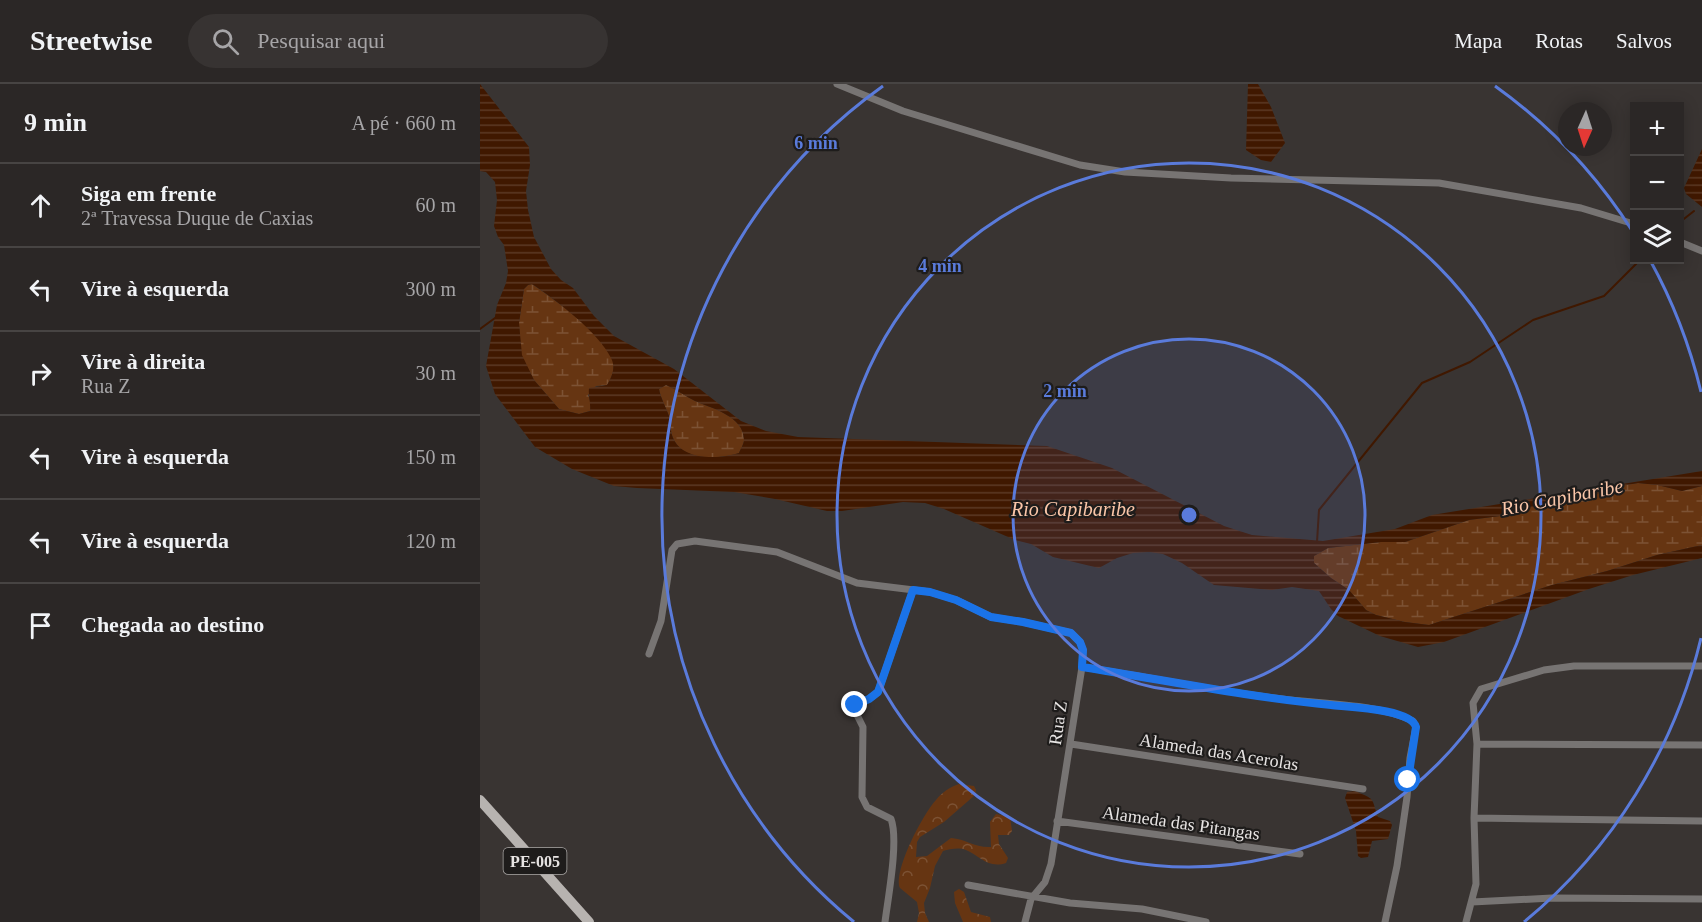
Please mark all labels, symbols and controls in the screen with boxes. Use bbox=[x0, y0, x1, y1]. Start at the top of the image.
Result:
search box bbox=[188, 14, 608, 68]
text: Streetwise bbox=[30, 25, 152, 56]
icon: search bbox=[209, 25, 242, 58]
text: Pesquisar aqui bbox=[257, 28, 385, 53]
text: Mapa bbox=[1454, 29, 1502, 53]
text: Rotas bbox=[1535, 29, 1583, 53]
text: Salvos bbox=[1616, 29, 1672, 53]
north arrow bbox=[1558, 102, 1612, 156]
map controls bbox=[1630, 102, 1684, 264]
button: + bbox=[1630, 102, 1684, 156]
text: 9 min bbox=[24, 108, 87, 137]
text: A pé · 660 m bbox=[352, 112, 456, 134]
text: 6 min bbox=[794, 133, 838, 153]
button: − bbox=[1630, 156, 1684, 210]
text: Siga em frente bbox=[81, 181, 216, 206]
icon: ahead bbox=[24, 189, 57, 222]
text: 60 m bbox=[415, 194, 456, 216]
text: 2ª Travessa Duque de Caxias bbox=[81, 207, 313, 229]
button: layers bbox=[1630, 210, 1684, 264]
text: 4 min bbox=[918, 256, 962, 276]
icon: left bbox=[24, 273, 57, 306]
text: Vire à esquerda bbox=[81, 276, 229, 301]
text: 300 m bbox=[405, 278, 456, 300]
text: Vire à direita bbox=[81, 349, 205, 374]
icon: right bbox=[24, 357, 57, 390]
text: 30 m bbox=[415, 362, 456, 384]
text: Rua Z bbox=[81, 375, 130, 397]
text: 2 min bbox=[1043, 381, 1087, 401]
icon: left bbox=[24, 441, 57, 474]
text: Vire à esquerda bbox=[81, 444, 229, 469]
text: 150 m bbox=[405, 446, 456, 468]
water label: Rio Capibaribe bbox=[1498, 474, 1625, 521]
water label: Rio Capibaribe bbox=[1010, 498, 1135, 521]
centre of rings bbox=[1179, 505, 1199, 525]
icon: left bbox=[24, 525, 57, 558]
text: Vire à esquerda bbox=[81, 528, 229, 553]
text: 120 m bbox=[405, 530, 456, 552]
icon: arrive bbox=[24, 609, 57, 642]
text: Chegada ao destino bbox=[81, 612, 264, 637]
route end bbox=[841, 691, 867, 717]
street label: Rua Z bbox=[1045, 700, 1071, 746]
street label: Alameda das Acerolas bbox=[1138, 730, 1300, 774]
route start bbox=[1394, 766, 1420, 792]
street label: Alameda das Pitangas bbox=[1101, 802, 1261, 844]
road number: PE-005 bbox=[503, 848, 566, 874]

